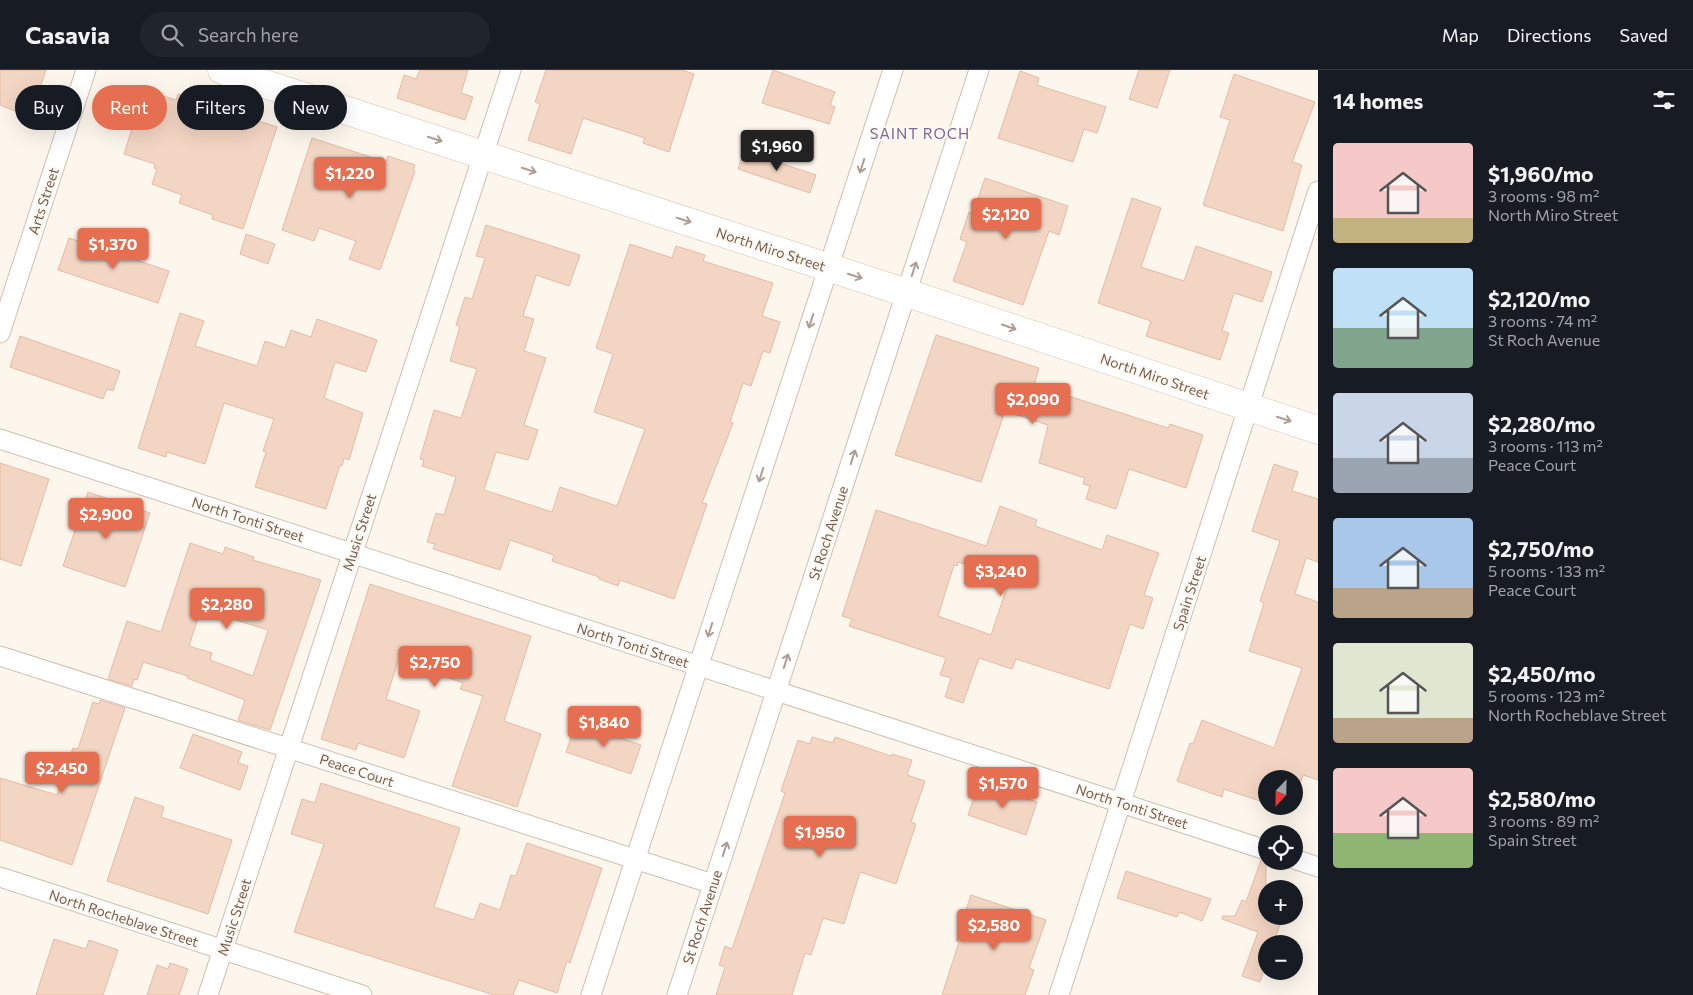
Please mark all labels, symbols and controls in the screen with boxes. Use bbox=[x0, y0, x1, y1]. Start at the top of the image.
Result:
search box bbox=[140, 12, 490, 57]
text: Casavia bbox=[25, 20, 110, 49]
icon: search bbox=[158, 21, 186, 49]
text: Search here bbox=[198, 23, 298, 46]
text: Map bbox=[1442, 24, 1479, 46]
text: Directions bbox=[1507, 24, 1591, 46]
text: Saved bbox=[1619, 24, 1668, 46]
chip: Buy bbox=[15, 85, 82, 130]
chip: Rent bbox=[92, 85, 167, 130]
chip: Filters bbox=[177, 85, 264, 130]
chip: New bbox=[274, 85, 347, 130]
icon: filters bbox=[1650, 86, 1678, 114]
text: 14 homes bbox=[1333, 88, 1423, 113]
district label: SAINT ROCH bbox=[870, 124, 970, 142]
pin: $1,960 bbox=[736, 129, 818, 172]
one-way arrow bbox=[427, 135, 443, 145]
text: $1,960 bbox=[752, 136, 802, 155]
pin: $1,220 bbox=[309, 156, 391, 199]
one-way arrow bbox=[856, 158, 866, 174]
text: $1,960/mo bbox=[1488, 161, 1594, 186]
text: $1,220 bbox=[325, 163, 375, 182]
icon: home bbox=[1373, 163, 1433, 223]
street label: Arts Street bbox=[24, 165, 62, 237]
one-way arrow bbox=[521, 166, 537, 175]
text: 3 rooms · 98 m² bbox=[1488, 186, 1599, 205]
pin: $2,120 bbox=[965, 198, 1047, 240]
text: $2,120 bbox=[982, 204, 1030, 223]
text: North Miro Street bbox=[1488, 205, 1618, 224]
one-way arrow bbox=[676, 216, 692, 226]
street label: North Miro Street bbox=[714, 223, 828, 275]
pin: $1,370 bbox=[72, 228, 154, 270]
text: $1,370 bbox=[89, 234, 137, 253]
one-way arrow bbox=[910, 261, 920, 277]
one-way arrow bbox=[847, 272, 862, 281]
text: $2,120/mo bbox=[1488, 286, 1590, 311]
icon: home bbox=[1373, 288, 1433, 348]
text: 3 rooms · 74 m² bbox=[1488, 311, 1597, 330]
one-way arrow bbox=[806, 312, 815, 328]
one-way arrow bbox=[1001, 323, 1017, 332]
text: St Roch Avenue bbox=[1488, 330, 1600, 349]
street label: North Miro Street bbox=[1098, 349, 1212, 403]
pin: $2,090 bbox=[992, 382, 1074, 425]
text: $2,090 bbox=[1006, 389, 1060, 408]
text: $2,280/mo bbox=[1488, 411, 1595, 436]
icon: home bbox=[1373, 413, 1433, 473]
one-way arrow bbox=[1276, 415, 1291, 424]
text: 3 rooms · 113 m² bbox=[1488, 436, 1603, 455]
one-way arrow bbox=[849, 449, 858, 465]
text: Peace Court bbox=[1488, 455, 1576, 474]
one-way arrow bbox=[756, 467, 765, 483]
street label: St Roch Avenue bbox=[805, 484, 851, 582]
street label: Music Street bbox=[339, 491, 380, 573]
street label: North Tonti Street bbox=[190, 493, 306, 545]
pin: $2,900 bbox=[65, 498, 147, 540]
text: $2,900 bbox=[79, 504, 133, 523]
text: $2,750/mo bbox=[1488, 536, 1594, 561]
icon: home bbox=[1373, 538, 1433, 598]
street label: Spain Street bbox=[1169, 553, 1209, 633]
pin: $3,240 bbox=[960, 554, 1042, 597]
text: $3,240 bbox=[975, 561, 1027, 580]
text: 5 rooms · 133 m² bbox=[1488, 561, 1605, 580]
text: Peace Court bbox=[1488, 580, 1576, 599]
pin: $2,280 bbox=[186, 588, 268, 630]
text: $2,280 bbox=[201, 594, 253, 613]
street label: North Tonti Street bbox=[575, 619, 691, 671]
one-way arrow bbox=[705, 621, 715, 637]
pin: $2,750 bbox=[394, 646, 476, 688]
text: $2,750 bbox=[410, 652, 460, 671]
one-way arrow bbox=[782, 653, 792, 669]
text: $2,450/mo bbox=[1488, 661, 1595, 686]
icon: home bbox=[1373, 663, 1433, 723]
text: 5 rooms · 123 m² bbox=[1488, 686, 1605, 705]
text: North Rocheblave Street bbox=[1488, 705, 1666, 724]
pin: $1,840 bbox=[563, 706, 645, 748]
text: $1,840 bbox=[579, 712, 629, 731]
street label: Peace Court bbox=[318, 750, 397, 790]
pin: $2,450 bbox=[21, 752, 103, 794]
text: $2,450 bbox=[36, 758, 88, 777]
pin: $1,570 bbox=[962, 766, 1044, 809]
north arrow bbox=[1258, 770, 1302, 815]
map controls bbox=[1258, 770, 1303, 980]
text: $1,570 bbox=[978, 773, 1028, 792]
street label: North Tonti Street bbox=[1074, 780, 1190, 832]
text: $2,580/mo bbox=[1488, 786, 1596, 811]
icon: home bbox=[1373, 788, 1433, 848]
text: 3 rooms · 89 m² bbox=[1488, 811, 1599, 830]
pin: $1,950 bbox=[779, 816, 861, 858]
text: $1,950 bbox=[795, 822, 845, 841]
button: locate bbox=[1258, 825, 1303, 870]
text: Spain Street bbox=[1488, 830, 1577, 849]
one-way arrow bbox=[720, 841, 730, 857]
street label: St Roch Avenue bbox=[679, 868, 725, 966]
street label: Music Street bbox=[214, 876, 255, 958]
button: + bbox=[1258, 880, 1303, 925]
street label: North Rocheblave Street bbox=[47, 886, 201, 950]
pin: $2,580 bbox=[953, 908, 1035, 951]
text: $2,580 bbox=[968, 915, 1020, 934]
button: − bbox=[1258, 935, 1303, 980]

